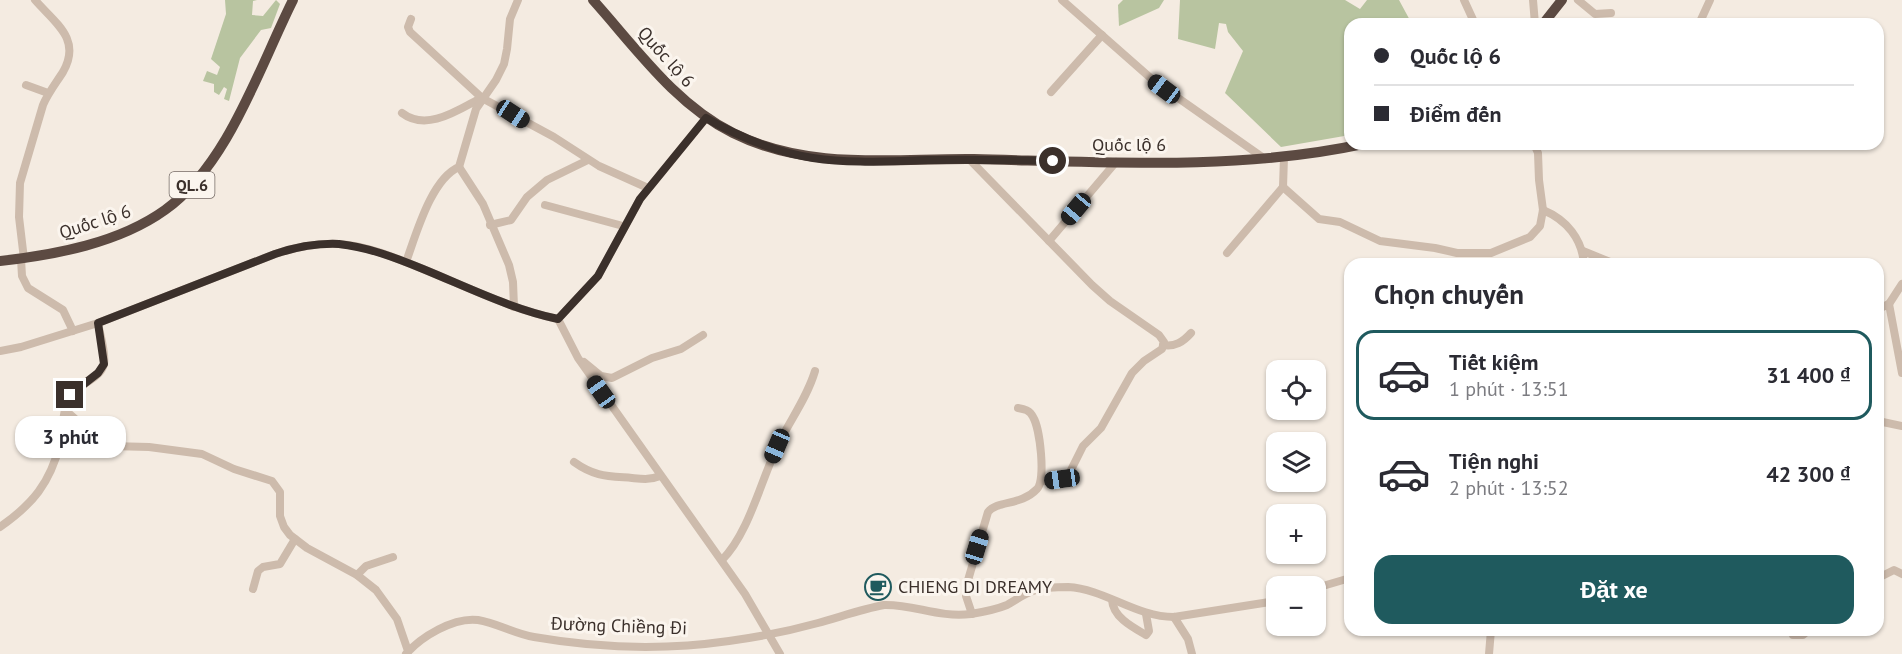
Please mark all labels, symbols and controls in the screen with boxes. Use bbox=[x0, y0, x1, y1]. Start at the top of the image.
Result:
street label: Quốc lộ 6 bbox=[633, 21, 700, 92]
text: Quốc lộ 6 bbox=[1410, 42, 1501, 70]
car bbox=[1144, 71, 1184, 107]
car bbox=[493, 97, 533, 131]
text: Điểm đến bbox=[1410, 100, 1501, 128]
street label: Quốc lộ 6 bbox=[1092, 133, 1166, 156]
route start bbox=[1039, 147, 1066, 174]
road number: QL.6 bbox=[170, 172, 214, 198]
car bbox=[1058, 189, 1094, 229]
street label: Quốc lộ 6 bbox=[56, 199, 134, 244]
text: Chọn chuyến bbox=[1374, 277, 1524, 311]
icon: car bbox=[1377, 348, 1431, 402]
text: Tiết kiệm bbox=[1449, 348, 1539, 376]
map controls bbox=[1266, 360, 1326, 636]
button: locate bbox=[1266, 360, 1326, 420]
text: 31 400 ₫ bbox=[1766, 361, 1851, 389]
car bbox=[583, 372, 619, 412]
text: 1 phút · 13:51 bbox=[1449, 376, 1569, 402]
route end bbox=[56, 381, 83, 408]
callout: 3 phút bbox=[14, 416, 125, 458]
text: 3 phút bbox=[43, 424, 98, 450]
car bbox=[762, 426, 792, 466]
button: layers bbox=[1266, 432, 1326, 492]
icon: car bbox=[1377, 447, 1431, 501]
text: Tiện nghi bbox=[1449, 447, 1539, 475]
text: 42 300 ₫ bbox=[1766, 460, 1851, 488]
car bbox=[1043, 468, 1081, 490]
text: 2 phút · 13:52 bbox=[1449, 475, 1569, 501]
button: + bbox=[1266, 504, 1326, 564]
car bbox=[963, 527, 991, 567]
button: Đặt xe bbox=[1374, 555, 1854, 624]
cafe icon: CHIENG DI DREAMY bbox=[863, 572, 893, 602]
place label: CHIENG DI DREAMY bbox=[898, 575, 1052, 598]
button: − bbox=[1266, 576, 1326, 636]
street label: Đường Chiềng Đi bbox=[550, 612, 687, 639]

